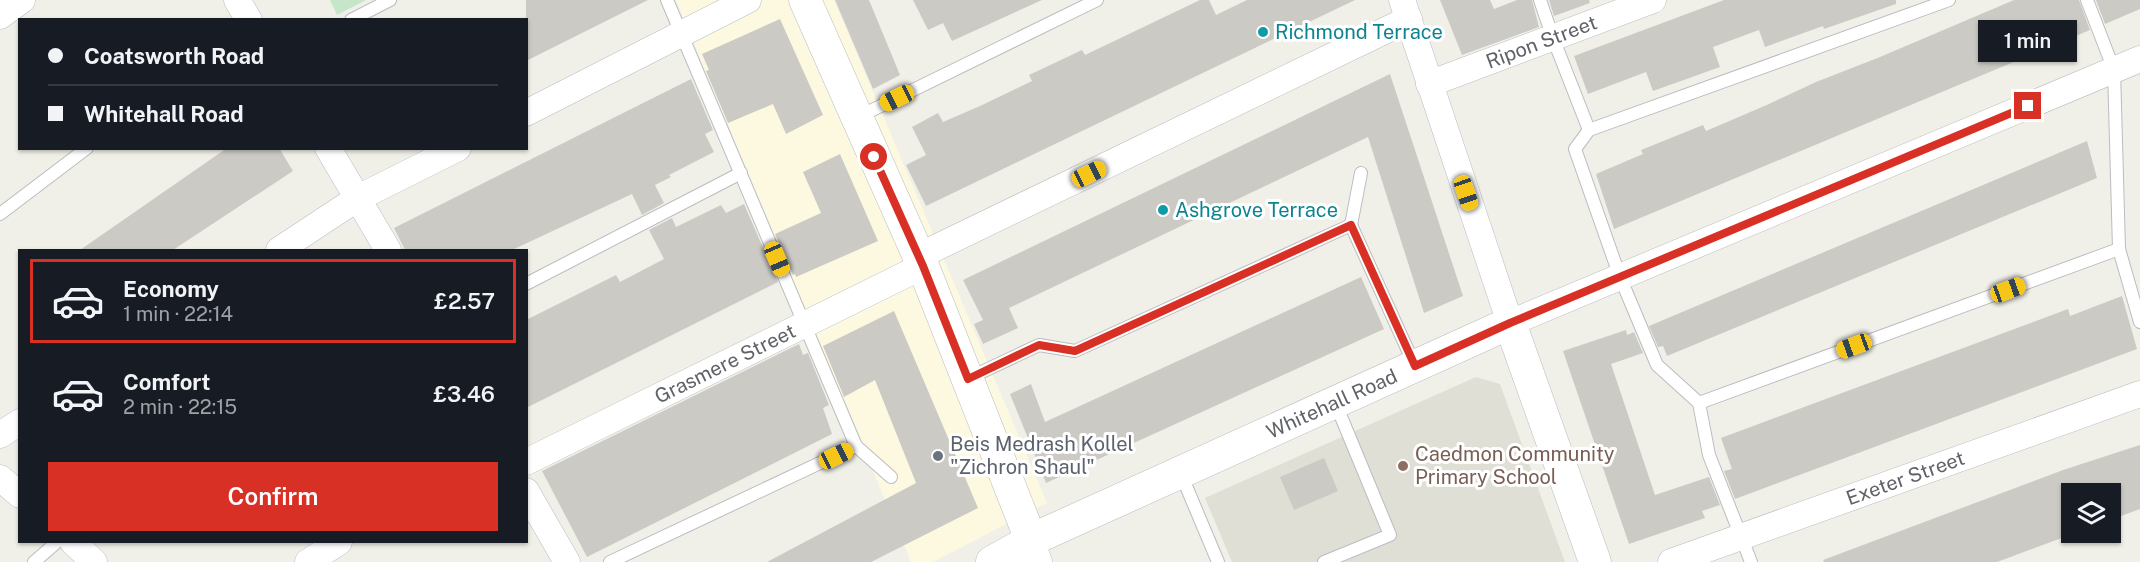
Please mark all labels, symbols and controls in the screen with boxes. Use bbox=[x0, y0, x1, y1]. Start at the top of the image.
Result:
street label: Ripon Street bbox=[1483, 10, 1600, 74]
callout: 1 min bbox=[1978, 19, 2078, 61]
place label: Richmond Terrace bbox=[1275, 20, 1443, 44]
marker: Richmond Terrace bbox=[1256, 25, 1270, 39]
text: 1 min bbox=[2004, 29, 2051, 53]
text: Coatsworth Road bbox=[84, 43, 264, 69]
car bbox=[877, 82, 917, 114]
route end bbox=[2014, 92, 2041, 119]
text: Whitehall Road bbox=[84, 101, 244, 127]
route start bbox=[860, 143, 887, 170]
car bbox=[1069, 158, 1109, 190]
car bbox=[1452, 173, 1480, 213]
place label: Ashgrove Terrace bbox=[1175, 198, 1338, 222]
marker: Ashgrove Terrace bbox=[1156, 203, 1170, 217]
car bbox=[762, 239, 792, 279]
icon: car bbox=[51, 274, 105, 328]
car bbox=[1988, 275, 2028, 305]
text: Economy bbox=[123, 276, 219, 302]
text: £2.57 bbox=[434, 288, 495, 314]
text: 1 min · 22:14 bbox=[123, 302, 233, 326]
street label: Grasmere Street bbox=[651, 319, 799, 409]
car bbox=[1834, 331, 1874, 361]
street label: Whitehall Road bbox=[1263, 364, 1401, 444]
icon: car bbox=[51, 367, 105, 421]
text: Comfort bbox=[123, 369, 210, 395]
text: £3.46 bbox=[433, 381, 495, 407]
text: 2 min · 22:15 bbox=[123, 395, 237, 419]
place label: Beis Medrash Kollel "Zichron Shaul" bbox=[950, 432, 1134, 479]
car bbox=[816, 440, 856, 472]
place label: Caedmon Community Primary School bbox=[1415, 442, 1615, 489]
street label: Exeter Street bbox=[1843, 446, 1968, 510]
marker: Beis Medrash Kollel "Zichron Shaul" bbox=[931, 449, 945, 463]
marker: Caedmon Community Primary School bbox=[1396, 459, 1410, 473]
button: Confirm bbox=[48, 462, 498, 531]
map controls bbox=[2061, 483, 2121, 543]
button: layers bbox=[2061, 483, 2121, 543]

